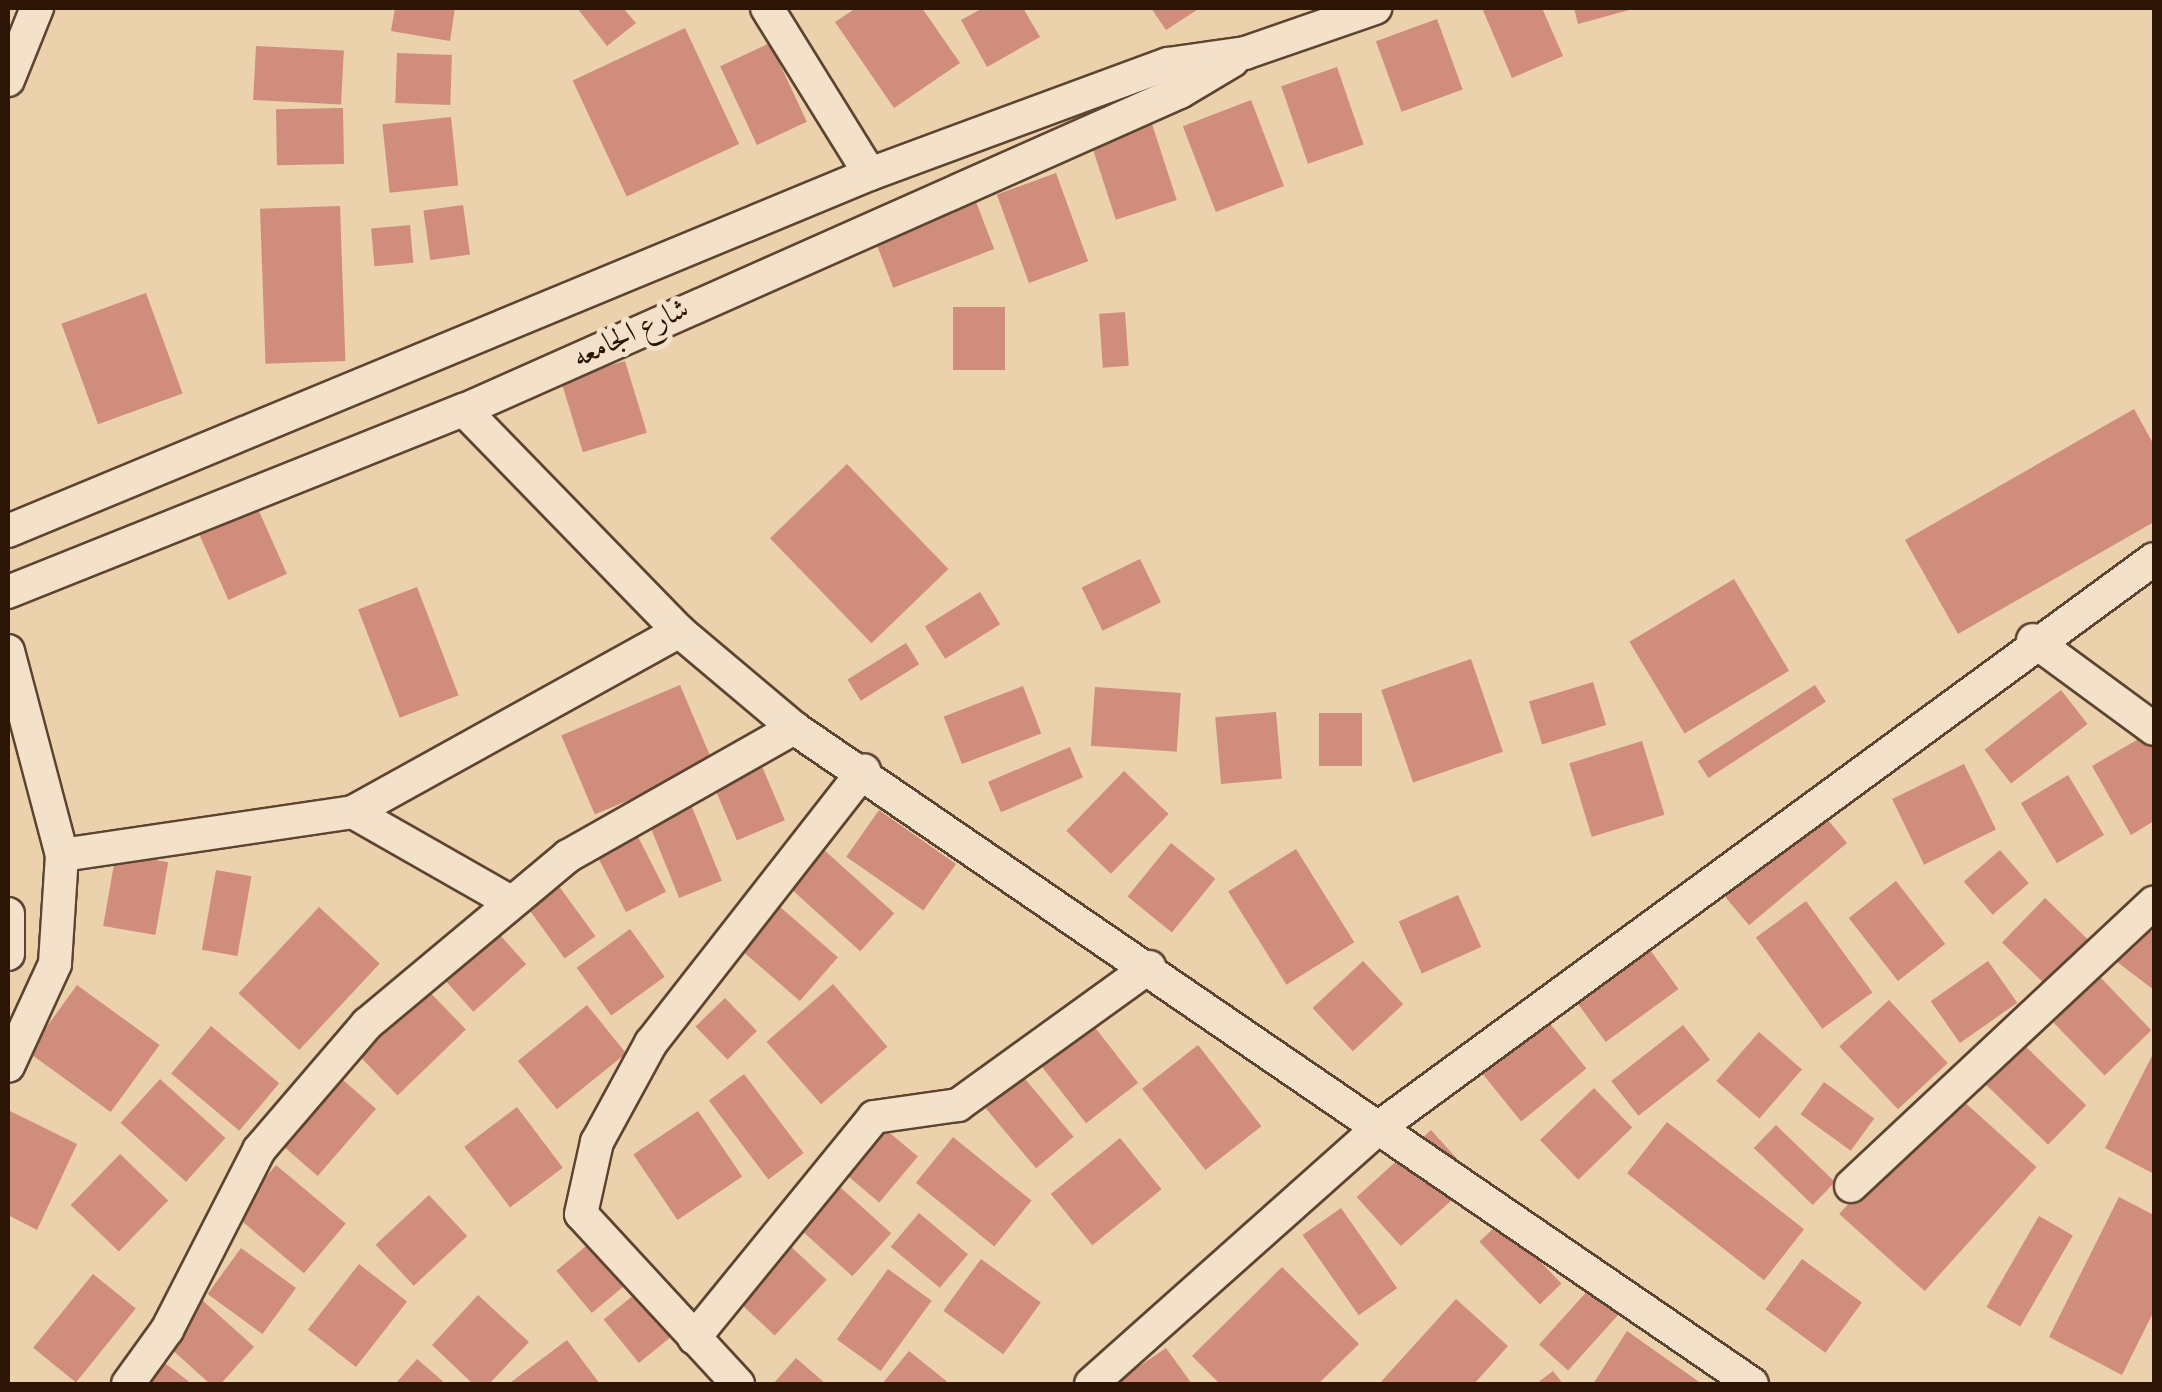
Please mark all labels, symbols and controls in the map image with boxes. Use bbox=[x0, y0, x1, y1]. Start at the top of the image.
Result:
street label: شارع الجامعه bbox=[567, 291, 695, 377]

